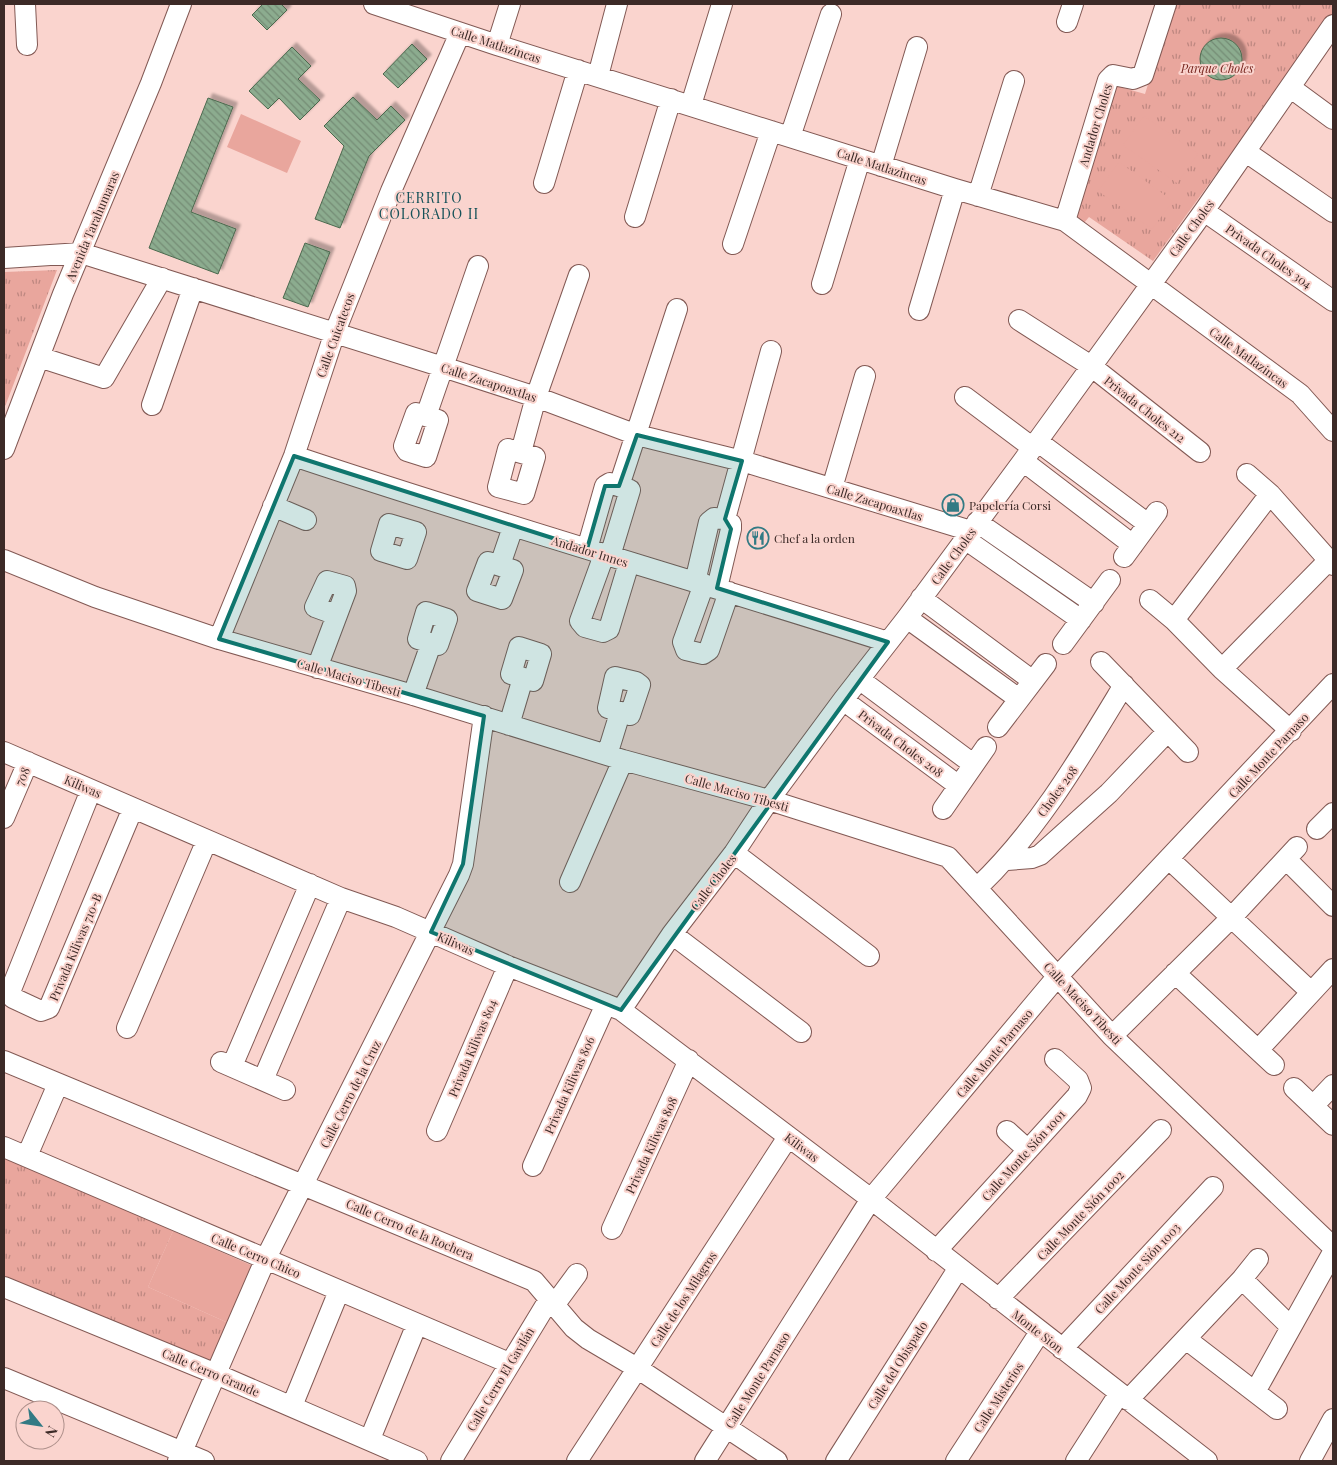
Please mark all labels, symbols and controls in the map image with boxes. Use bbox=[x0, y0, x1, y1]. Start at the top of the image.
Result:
street label: Calle Matlazincas bbox=[449, 22, 543, 66]
park label: Parque Choles bbox=[1180, 60, 1254, 76]
street label: Andador Choles bbox=[1075, 82, 1115, 169]
street label: Calle Matlazincas bbox=[835, 144, 929, 188]
street label: Avenida Tarahumaras bbox=[61, 169, 122, 284]
district label: CERRITO COLORADO II bbox=[379, 188, 479, 223]
street label: Calle Choles bbox=[1165, 196, 1217, 260]
street label: Privada Choles 304 bbox=[1223, 220, 1315, 292]
street label: Calle Cuicatecos bbox=[312, 291, 358, 379]
street label: Calle Matlazincas bbox=[1206, 323, 1292, 391]
street label: Calle Zacapoaxtlas bbox=[439, 359, 539, 405]
street label: Privada Choles 212 bbox=[1101, 372, 1189, 446]
street label: Calle Zacapoaxtlas bbox=[825, 480, 925, 524]
shop icon: Papelería Corsi bbox=[941, 493, 965, 517]
place label: Papelería Corsi bbox=[969, 497, 1052, 513]
street label: Calle Choles bbox=[927, 524, 979, 588]
restaurant icon: Chef a la orden bbox=[746, 526, 770, 550]
place label: Chef a la orden bbox=[774, 530, 855, 546]
street label: Andador Innes bbox=[549, 531, 630, 570]
street label: Calle Maciso Tibesti bbox=[295, 655, 403, 700]
street label: Privada Choles 208 bbox=[855, 706, 947, 780]
street label: Calle Monte Parnaso bbox=[1224, 709, 1312, 801]
street label: Choles 208 bbox=[1033, 763, 1081, 819]
street label: 708 bbox=[11, 764, 33, 788]
street label: Calle Maciso Tibesti bbox=[683, 770, 791, 815]
street label: Kiliwas bbox=[62, 771, 104, 801]
street label: Calle Choles bbox=[687, 851, 739, 913]
street label: Privada Kiliwas 710-B bbox=[45, 891, 105, 1003]
street label: Kiliwas bbox=[435, 928, 477, 958]
street label: Calle Maciso Tibesti bbox=[1041, 958, 1126, 1048]
street label: Privada Kiliwas 804 bbox=[444, 997, 500, 1099]
street label: Calle Monte Parnaso bbox=[952, 1005, 1036, 1101]
street label: Privada Kiliwas 806 bbox=[540, 1034, 598, 1136]
street label: Calle Cerro de la Cruz bbox=[316, 1037, 384, 1150]
street label: Privada Kiliwas 808 bbox=[622, 1094, 680, 1196]
street label: Calle Monte Sión 1001 bbox=[978, 1106, 1069, 1204]
street label: Kiliwas bbox=[782, 1129, 822, 1165]
street label: Calle Monte Sión 1002 bbox=[1033, 1167, 1127, 1263]
street label: Calle Cerro de la Rochera bbox=[344, 1195, 476, 1263]
street label: Calle Monte Sión 1003 bbox=[1091, 1219, 1183, 1317]
street label: Calle Cerro Chico bbox=[209, 1229, 304, 1281]
street label: Calle de los Milagros bbox=[646, 1248, 720, 1350]
street label: Monte Sion bbox=[1009, 1306, 1067, 1356]
street label: Calle del Obispado bbox=[864, 1318, 931, 1412]
street label: Calle Cerro El Gavilán bbox=[463, 1324, 537, 1434]
street label: Calle Monte Parnaso bbox=[721, 1328, 793, 1431]
street label: Calle Cerro Grande bbox=[160, 1344, 262, 1400]
street label: Calle Misterios bbox=[969, 1359, 1027, 1435]
north arrow bbox=[15, 1400, 65, 1450]
text: N bbox=[41, 1423, 62, 1441]

